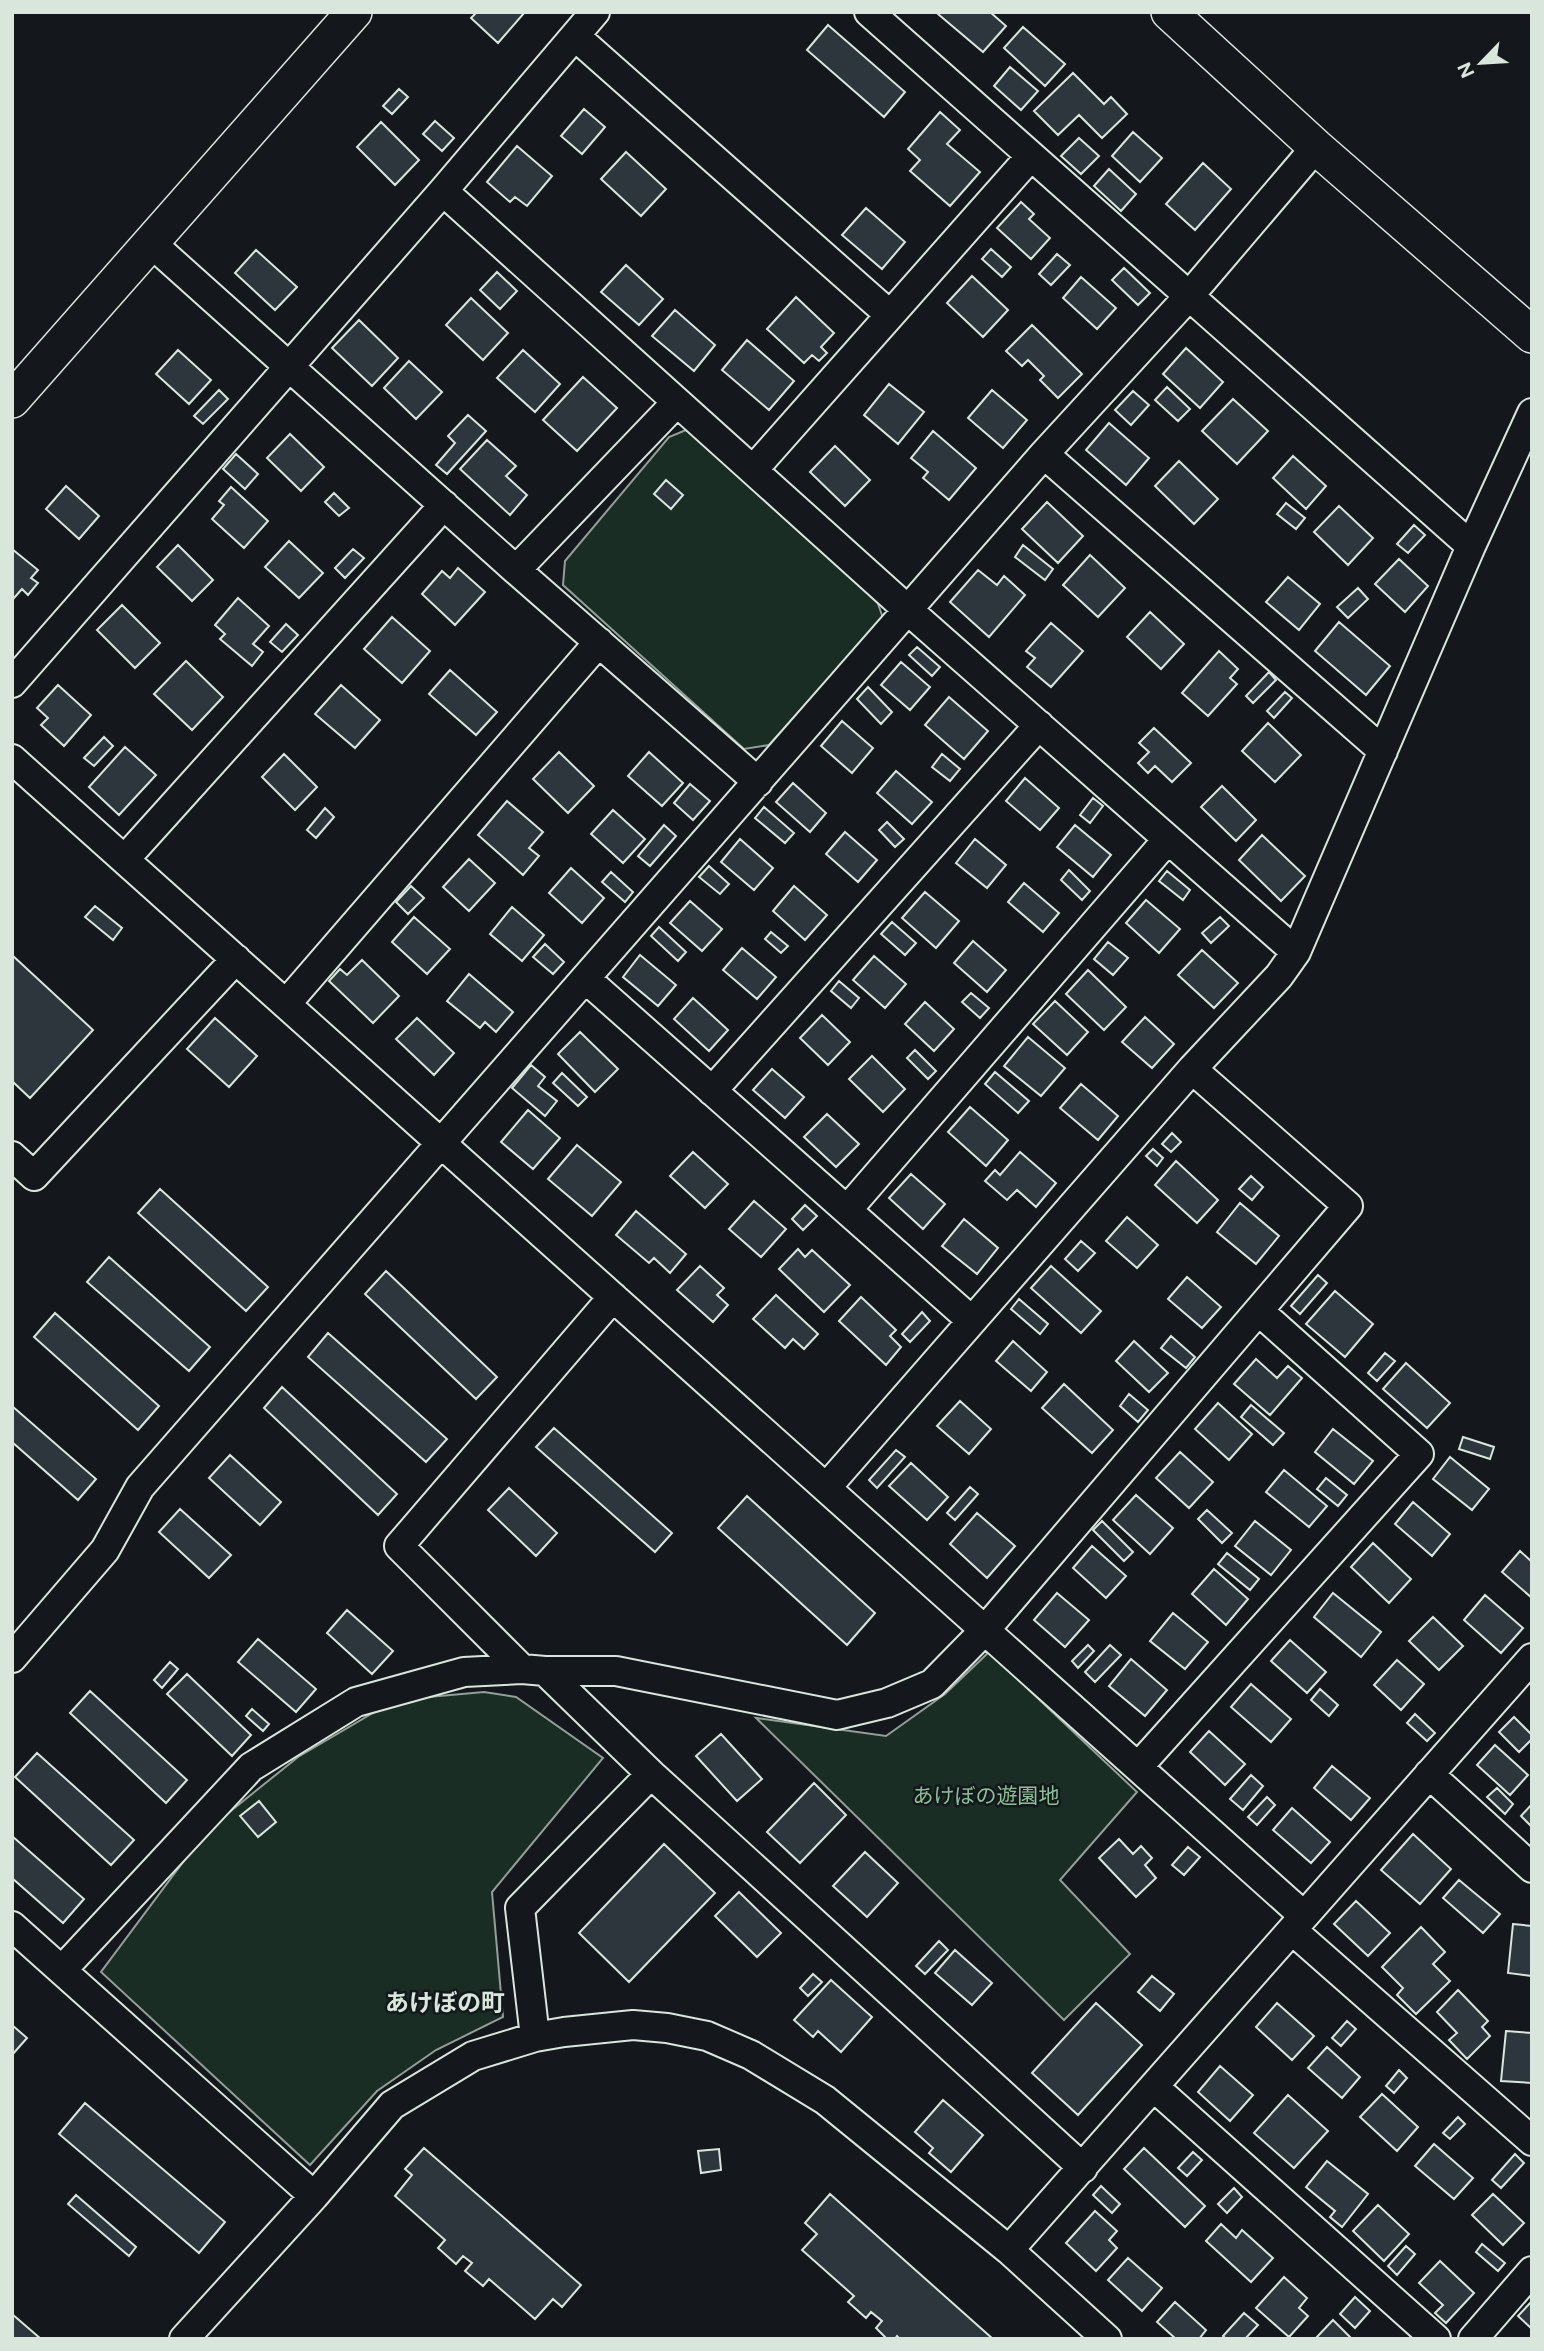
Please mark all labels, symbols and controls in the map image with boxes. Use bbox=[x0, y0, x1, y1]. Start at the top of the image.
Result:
north arrow bbox=[1446, 28, 1516, 98]
text: N bbox=[1453, 58, 1480, 81]
park label: あけぼの遊園地 bbox=[913, 1783, 1060, 1808]
district label: あけぼの町 bbox=[385, 1988, 505, 2017]

